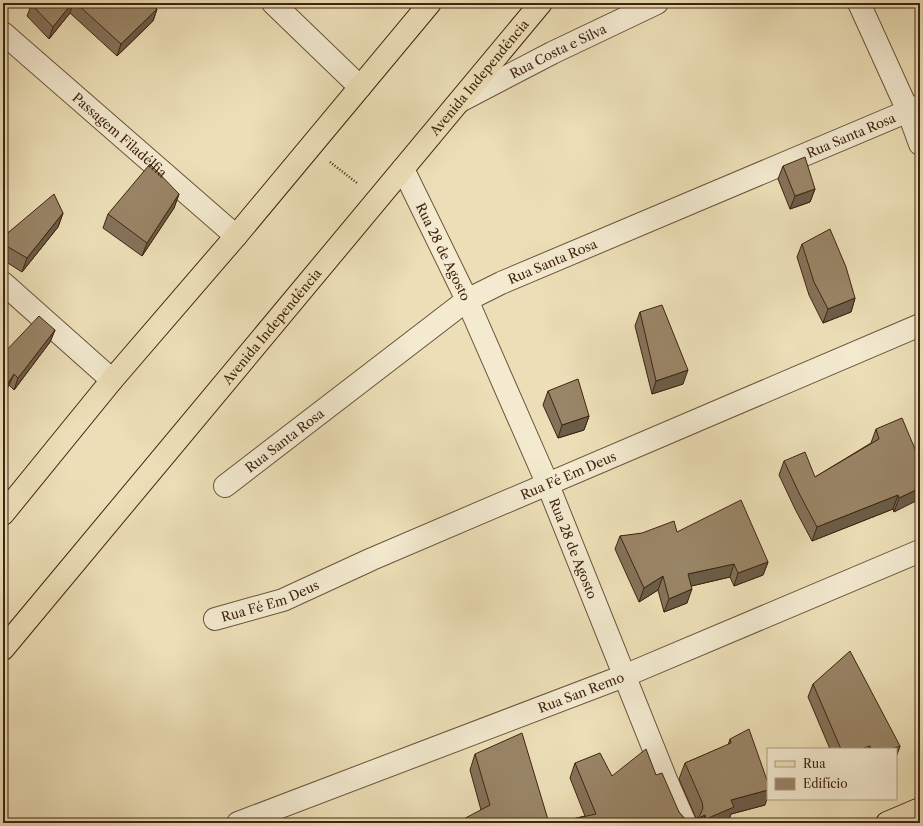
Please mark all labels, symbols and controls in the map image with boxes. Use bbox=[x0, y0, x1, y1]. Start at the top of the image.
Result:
street label: Avenida Independência bbox=[426, 16, 532, 139]
street label: Rua Costa e Silva bbox=[507, 20, 609, 82]
street label: Passagem Filadélfia bbox=[69, 89, 171, 180]
street label: Rua Santa Rosa bbox=[804, 109, 898, 161]
street label: Rua 28 de Agosto bbox=[413, 200, 474, 303]
street label: Rua Santa Rosa bbox=[505, 235, 599, 287]
street label: Avenida Independência bbox=[218, 265, 325, 388]
street label: Rua Santa Rosa bbox=[242, 405, 327, 476]
street label: Rua Fé Em Deus bbox=[518, 448, 619, 503]
street label: Rua 28 de Agosto bbox=[546, 496, 601, 601]
street label: Rua Fé Em Deus bbox=[219, 576, 322, 625]
street label: Rua San Remo bbox=[536, 669, 626, 716]
legend bbox=[767, 748, 897, 800]
text: Rua bbox=[803, 756, 826, 771]
text: Edifício bbox=[803, 776, 848, 791]

